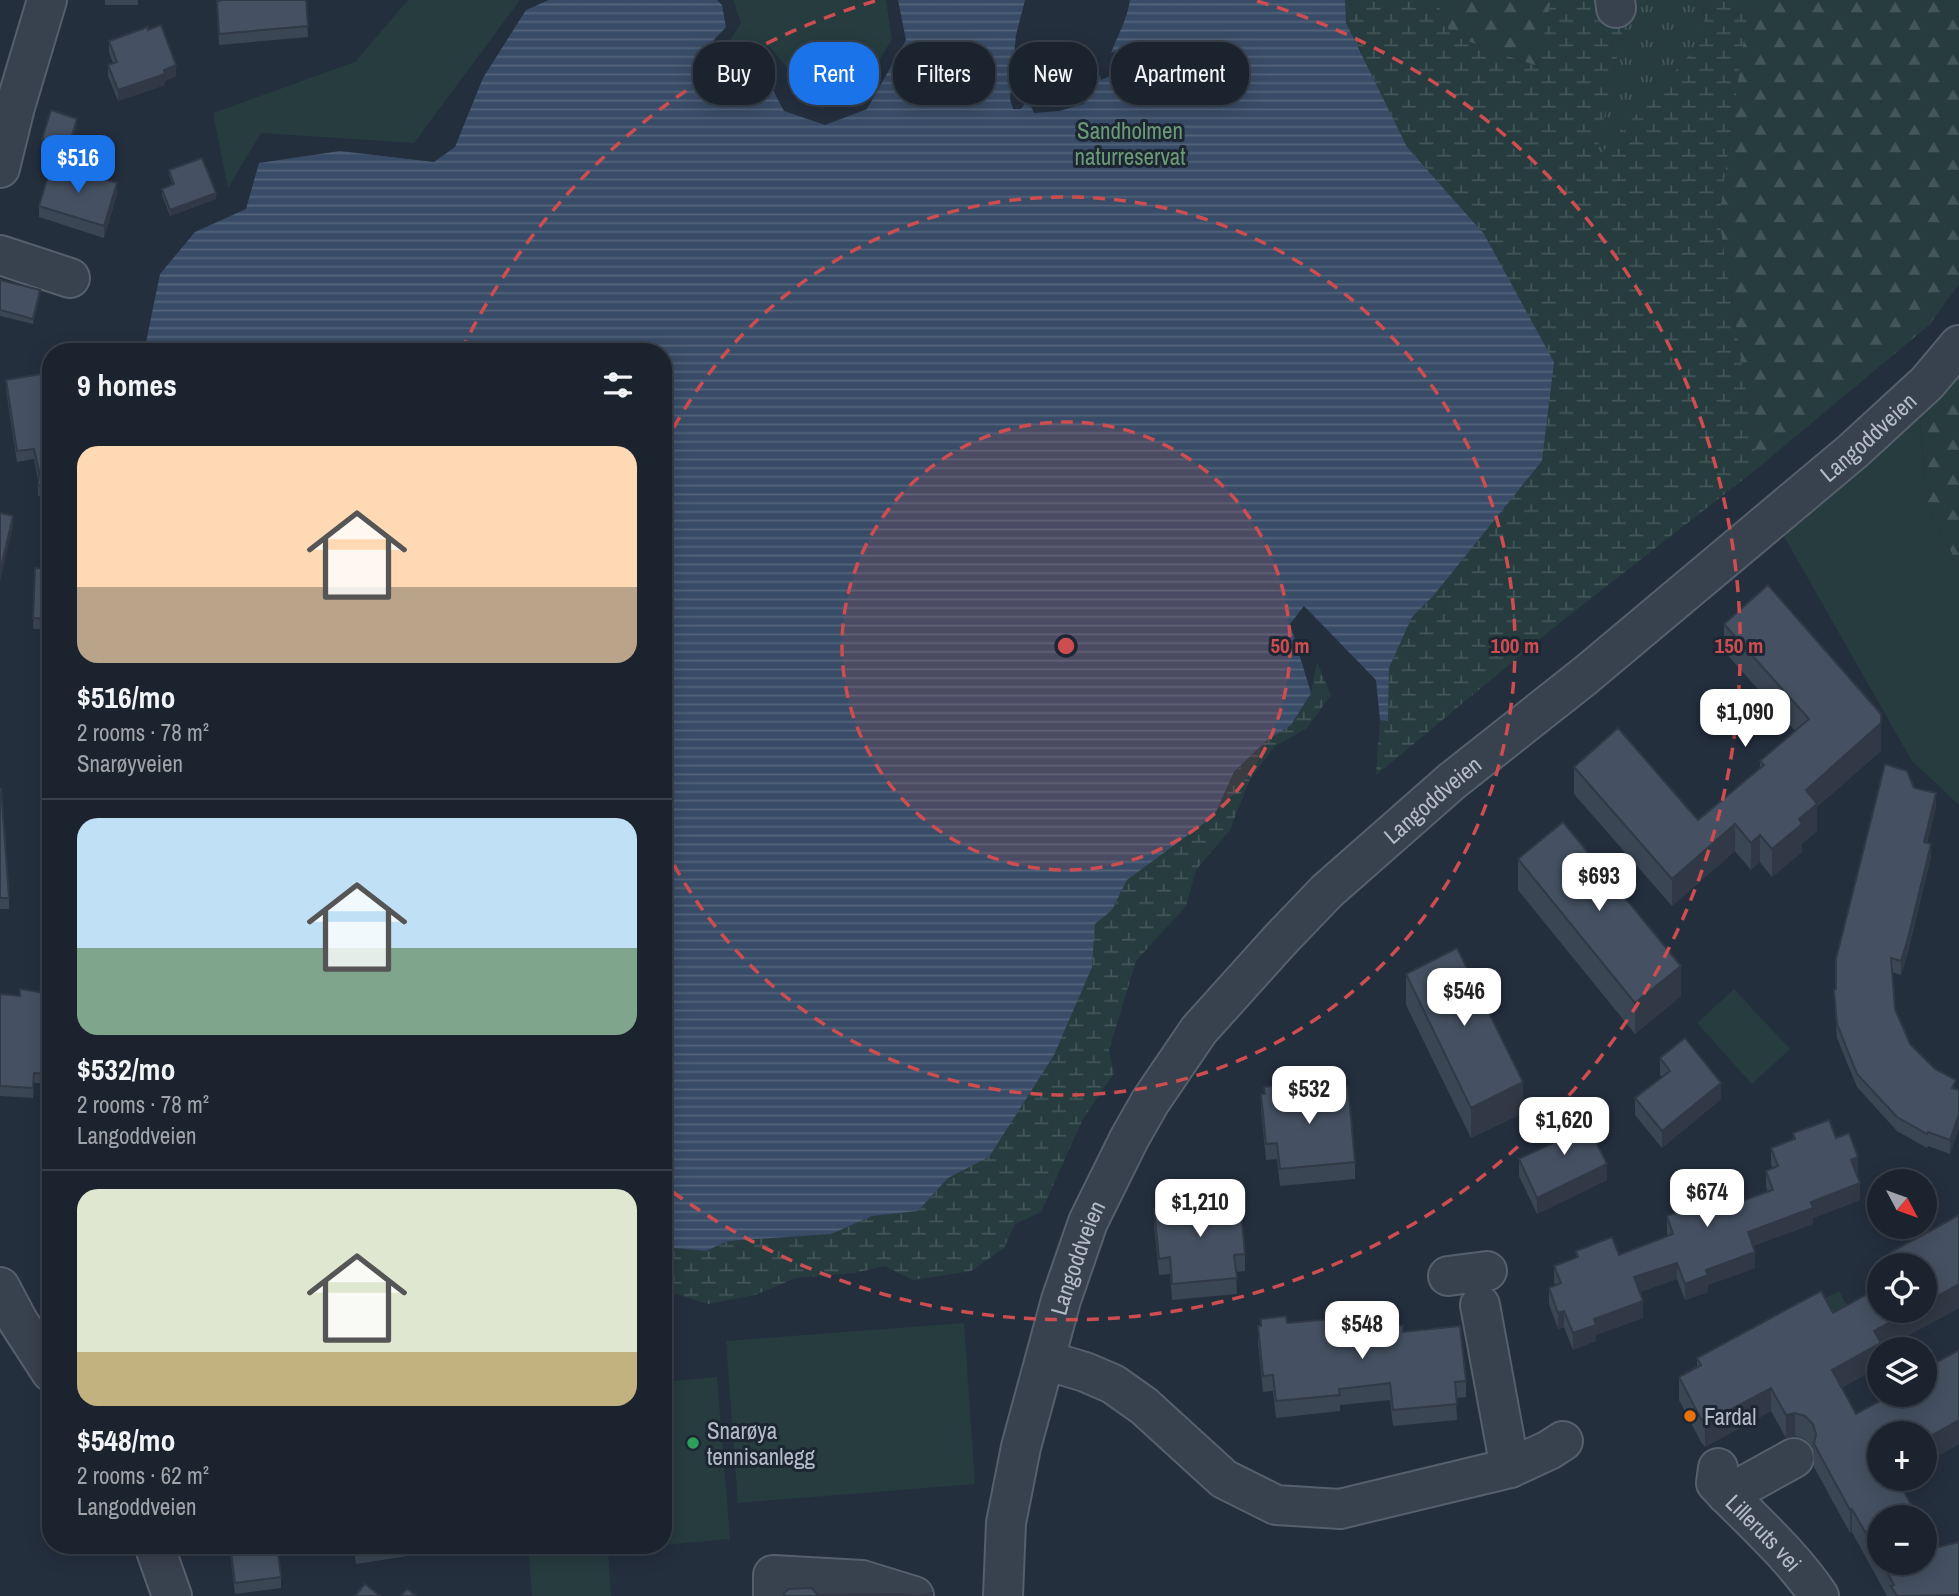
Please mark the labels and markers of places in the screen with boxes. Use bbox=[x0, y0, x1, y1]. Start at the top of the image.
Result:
pin: $516 bbox=[37, 136, 119, 195]
centre of rings bbox=[1054, 634, 1078, 658]
pin: $1,090 bbox=[1688, 690, 1802, 749]
pin: $693 bbox=[1558, 853, 1640, 913]
pin: $546 bbox=[1423, 968, 1505, 1028]
pin: $532 bbox=[1268, 1066, 1350, 1126]
pin: $1,620 bbox=[1507, 1098, 1621, 1157]
pin: $674 bbox=[1666, 1170, 1748, 1229]
pin: $1,210 bbox=[1143, 1180, 1257, 1239]
pin: $548 bbox=[1321, 1302, 1403, 1361]
place label: Fardal bbox=[1704, 1401, 1757, 1432]
marker: Fardal bbox=[1682, 1408, 1698, 1424]
place label: Snarøya tennisanlegg bbox=[707, 1415, 816, 1472]
marker: Snarøya tennisanlegg bbox=[685, 1435, 701, 1451]

